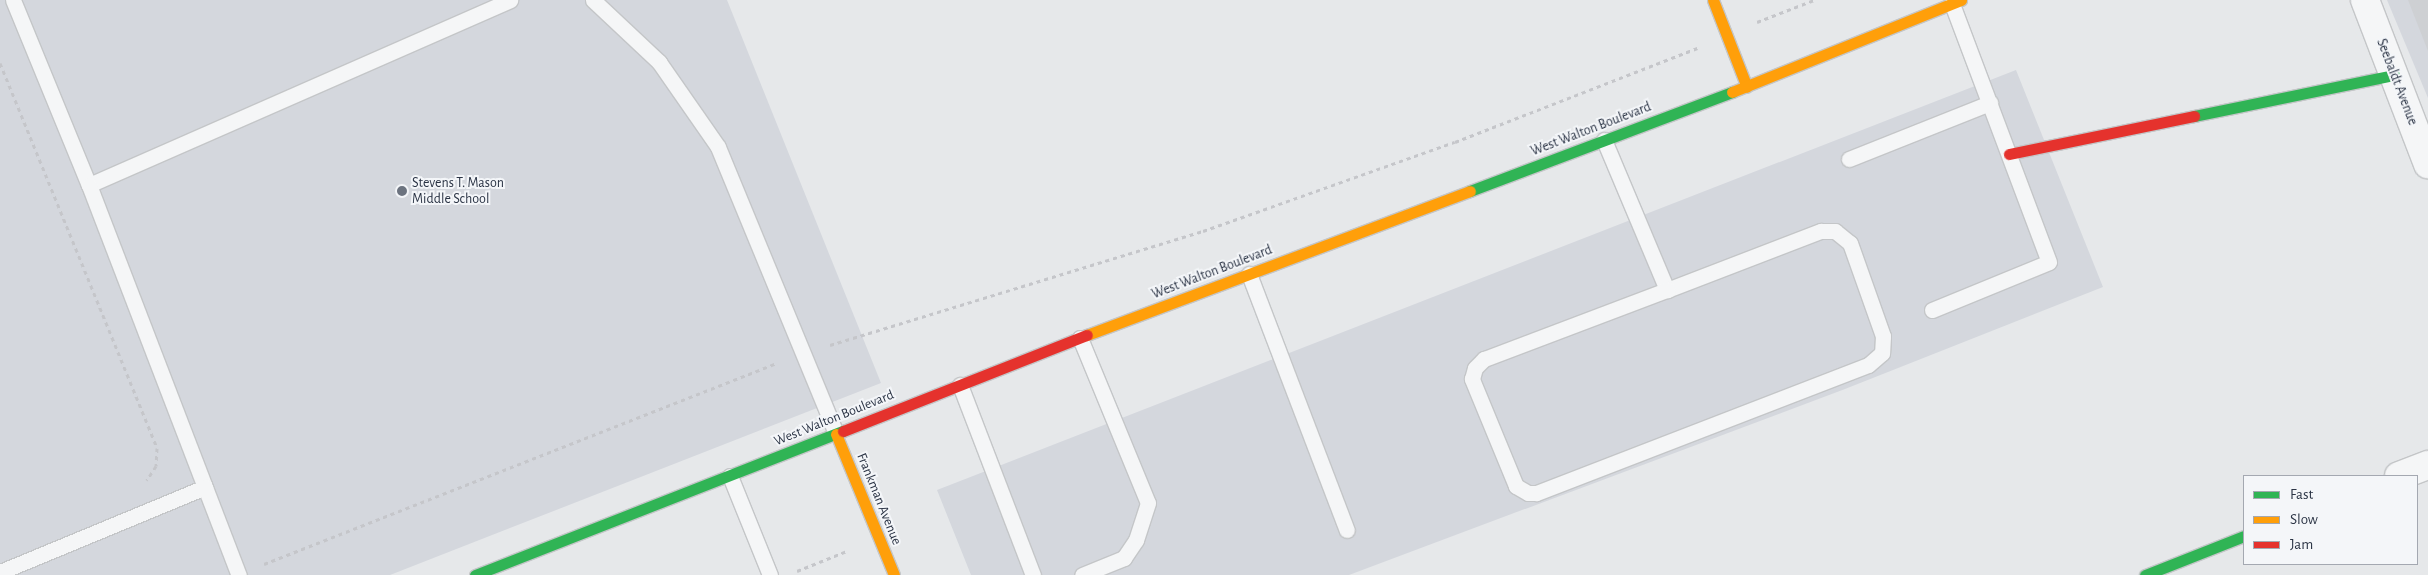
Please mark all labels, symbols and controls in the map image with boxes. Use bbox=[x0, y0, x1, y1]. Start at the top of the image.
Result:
street label: Seebaldt Avenue bbox=[2373, 36, 2421, 128]
street label: West Walton Boulevard bbox=[1528, 98, 1654, 160]
place label: Stevens T. Mason Middle School bbox=[412, 175, 504, 208]
marker: Stevens T. Mason Middle School bbox=[396, 185, 408, 197]
street label: West Walton Boulevard bbox=[1149, 241, 1275, 303]
street label: West Walton Boulevard bbox=[772, 386, 896, 450]
street label: Frankman Avenue bbox=[853, 451, 905, 547]
legend bbox=[2243, 475, 2418, 565]
text: Fast bbox=[2290, 487, 2313, 502]
text: Slow bbox=[2290, 512, 2318, 527]
text: Jam bbox=[2290, 537, 2313, 552]

